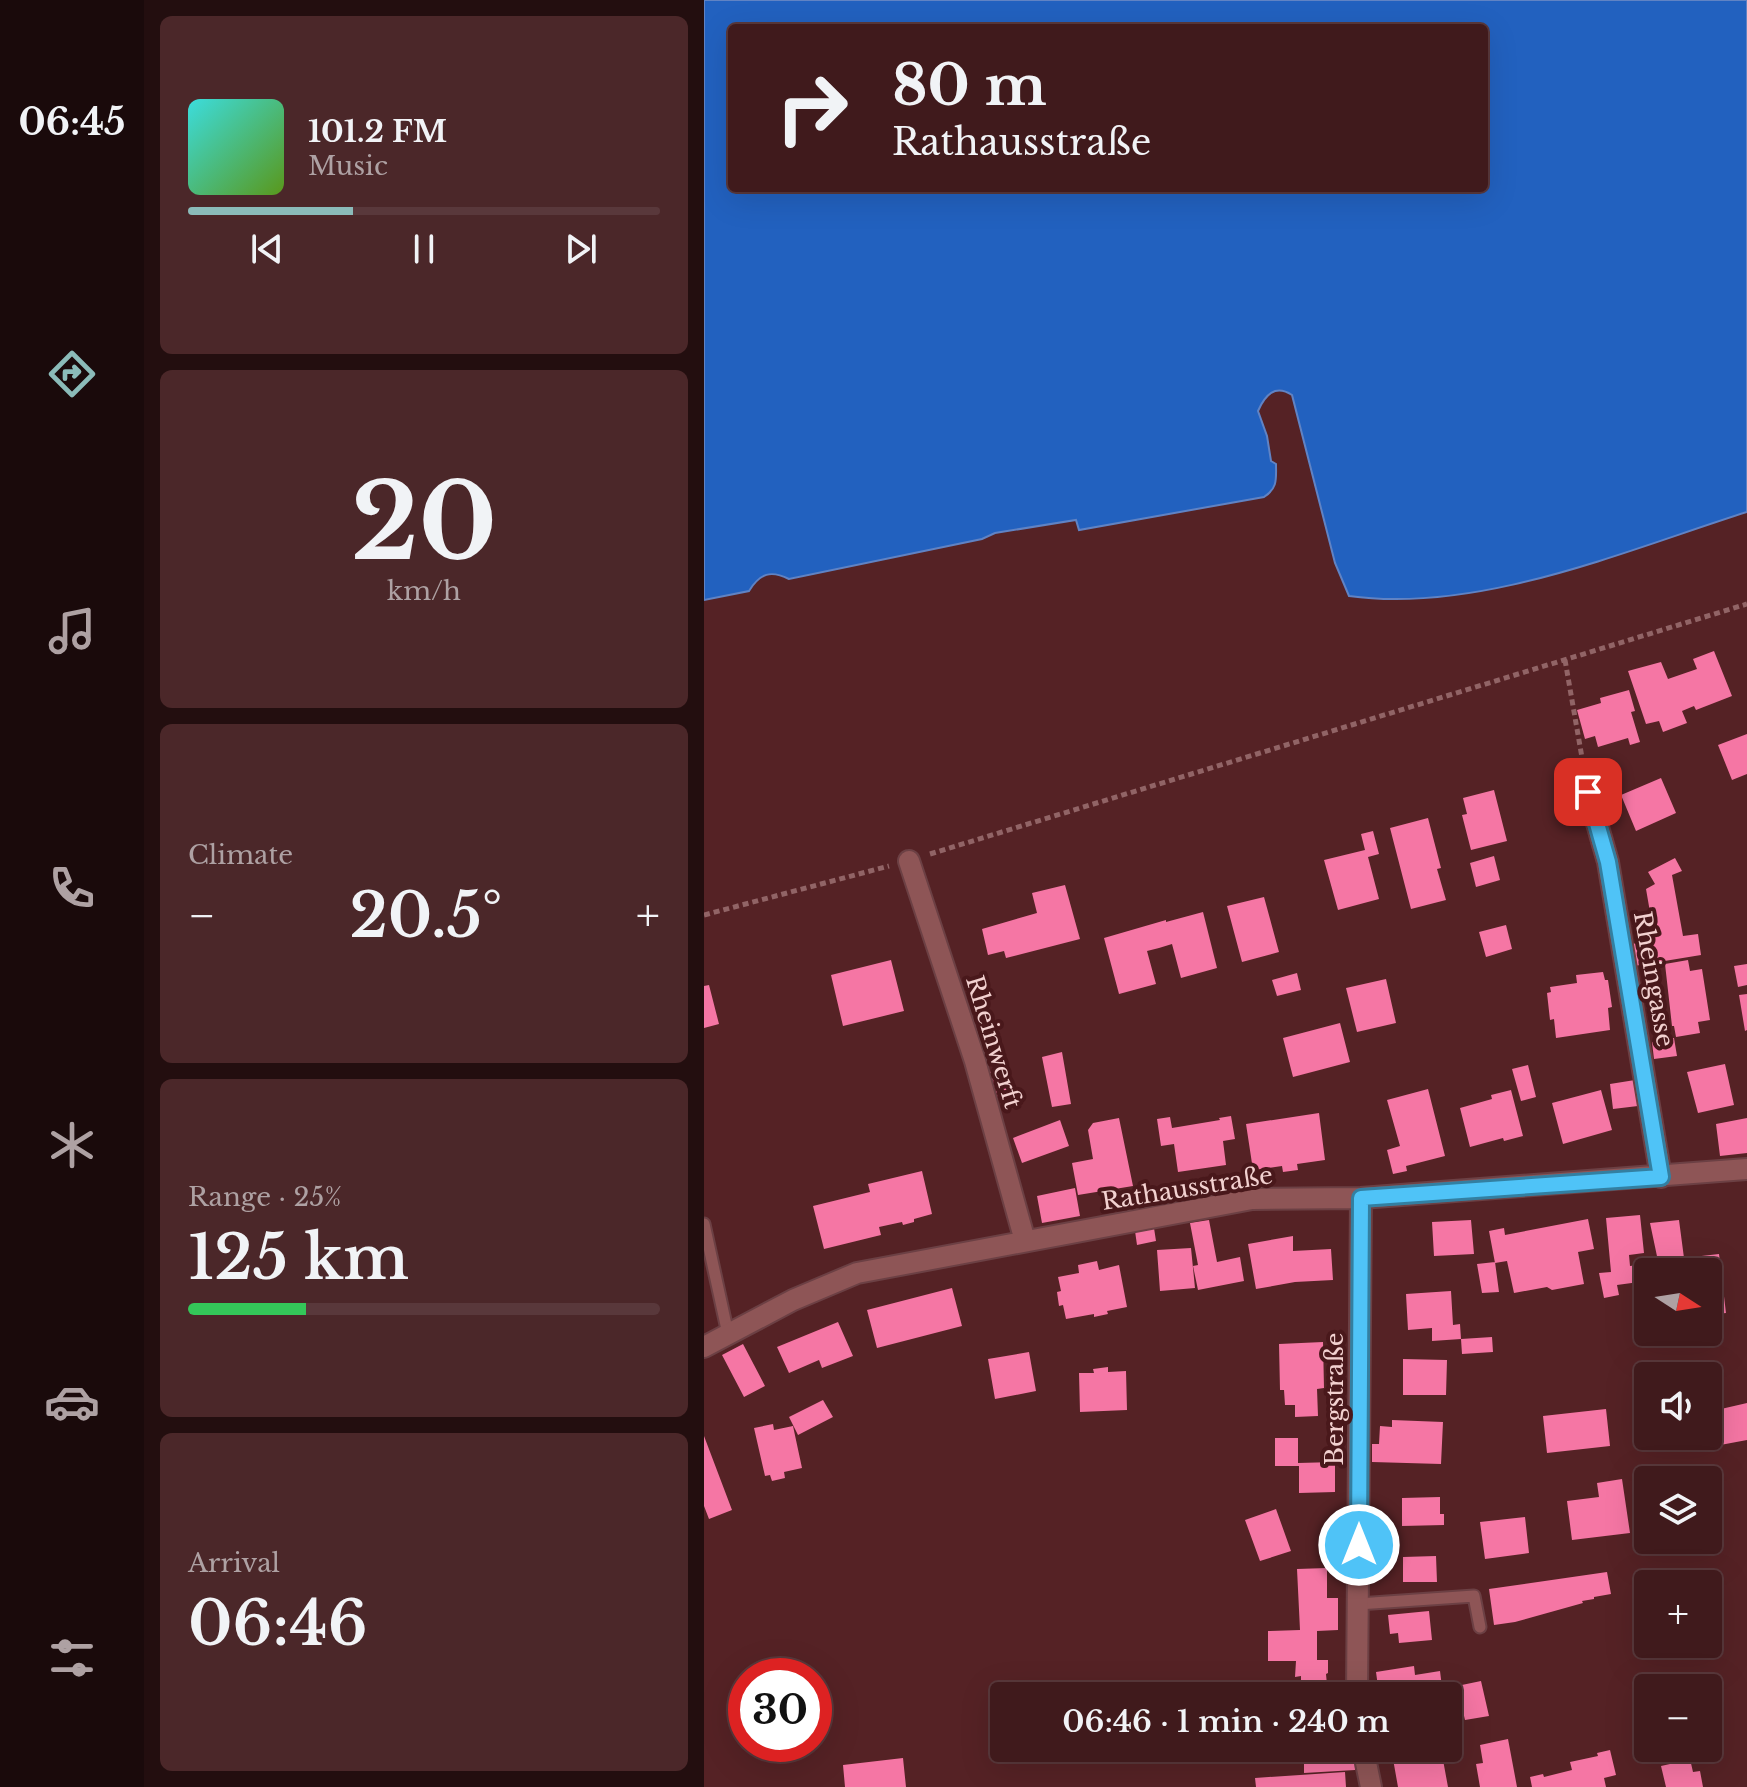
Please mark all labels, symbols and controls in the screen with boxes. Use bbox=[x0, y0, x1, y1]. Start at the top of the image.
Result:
text: 80 m bbox=[892, 51, 1047, 120]
icon: right bbox=[760, 56, 864, 160]
text: 06:45 bbox=[19, 100, 126, 145]
text: 101.2 FM bbox=[308, 113, 447, 150]
text: Rathausstraße bbox=[892, 120, 1151, 165]
text: Music bbox=[308, 150, 388, 182]
icon: previous bbox=[245, 227, 289, 271]
icon: pause bbox=[402, 227, 446, 271]
icon: next bbox=[559, 227, 603, 271]
icon: directions bbox=[44, 346, 100, 402]
text: 20 bbox=[351, 458, 497, 587]
text: km/h bbox=[387, 575, 461, 607]
icon: music bbox=[44, 603, 100, 659]
pin bbox=[1554, 758, 1622, 826]
icon: arrive bbox=[1566, 770, 1610, 814]
text: Climate bbox=[188, 839, 293, 871]
icon: phone bbox=[44, 860, 100, 916]
text: 20.5° bbox=[349, 879, 502, 953]
text: − bbox=[188, 888, 216, 943]
text: + bbox=[636, 888, 660, 943]
street label: Rheingasse bbox=[1628, 909, 1680, 1049]
street label: Rheinwerft bbox=[960, 972, 1028, 1112]
icon: climate bbox=[44, 1117, 100, 1173]
street label: Rathausstraße bbox=[1099, 1160, 1275, 1216]
text: Range · 25% bbox=[188, 1181, 342, 1213]
text: 125 km bbox=[188, 1221, 409, 1295]
north arrow bbox=[1634, 1258, 1722, 1346]
map controls bbox=[1634, 1258, 1722, 1762]
street label: Bergstraße bbox=[1320, 1333, 1349, 1465]
button: sound bbox=[1634, 1362, 1722, 1450]
icon: car bbox=[44, 1374, 100, 1430]
button: layers bbox=[1634, 1466, 1722, 1554]
position arrow bbox=[1317, 1503, 1401, 1587]
text: Arrival bbox=[188, 1547, 280, 1579]
button: + bbox=[1634, 1570, 1722, 1658]
text: 06:46 bbox=[188, 1587, 368, 1661]
icon: filters bbox=[44, 1630, 100, 1686]
speed limit sign: 30 bbox=[728, 1658, 832, 1762]
button: − bbox=[1634, 1674, 1722, 1762]
text: 06:46 · 1 min · 240 m bbox=[1062, 1703, 1390, 1740]

